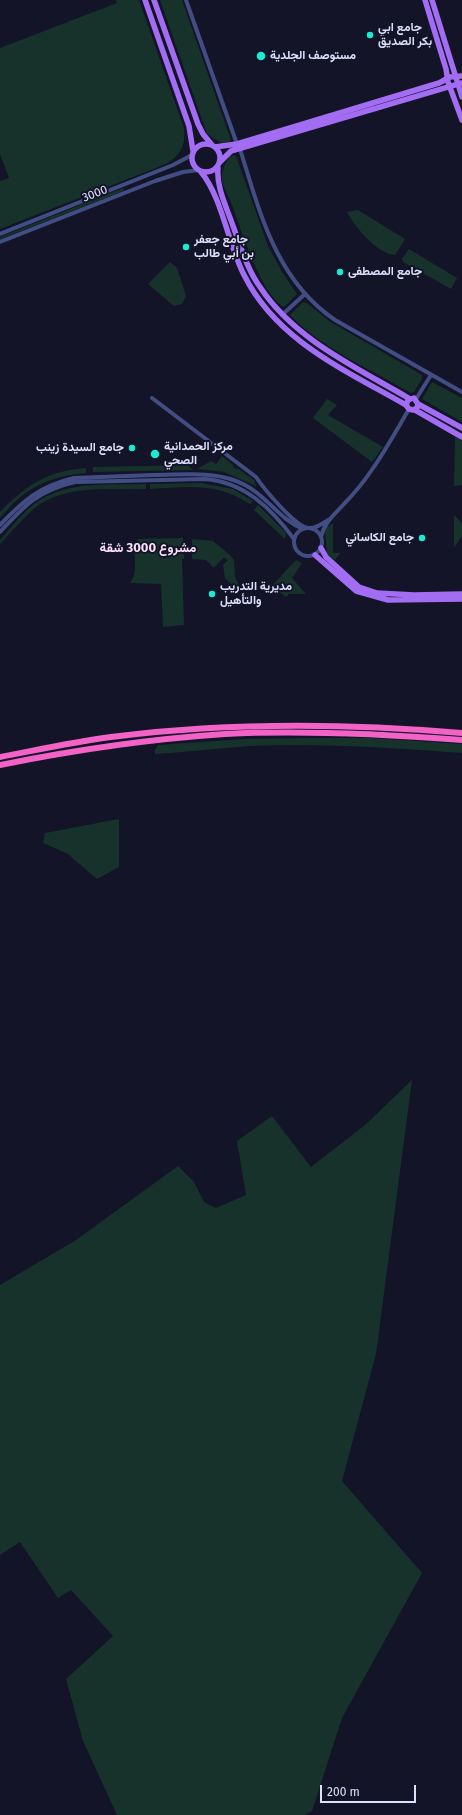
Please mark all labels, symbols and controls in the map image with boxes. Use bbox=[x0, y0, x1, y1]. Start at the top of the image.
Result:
place label: جامع ابي بكر الصديق bbox=[378, 21, 432, 49]
marker: جامع ابي بكر الصديق bbox=[365, 30, 375, 40]
place label: مستوصف الجلدية bbox=[270, 49, 356, 63]
marker: مستوصف الجلدية bbox=[255, 50, 267, 62]
street label: 3000 bbox=[80, 183, 110, 205]
place label: جامع جعفر بن أبي طالب bbox=[194, 233, 254, 261]
marker: جامع جعفر بن أبي طالب bbox=[181, 242, 191, 252]
place label: جامع المصطفى bbox=[348, 265, 422, 279]
marker: جامع المصطفى bbox=[335, 267, 345, 277]
place label: مركز الحمدانية الصحي bbox=[164, 440, 233, 468]
place label: جامع السيدة زينب bbox=[36, 441, 124, 455]
marker: جامع السيدة زينب bbox=[127, 443, 137, 453]
marker: مركز الحمدانية الصحي bbox=[149, 448, 161, 460]
place label: جامع الكاساني bbox=[345, 531, 414, 545]
marker: جامع الكاساني bbox=[417, 533, 427, 543]
district label: مشروع 3000 شقة bbox=[100, 540, 196, 556]
place label: مديرية التدريب والتأهيل bbox=[220, 580, 292, 608]
marker: مديرية التدريب والتأهيل bbox=[207, 589, 217, 599]
scale bar bbox=[322, 1777, 418, 1803]
text: 200 m bbox=[327, 1785, 360, 1799]

